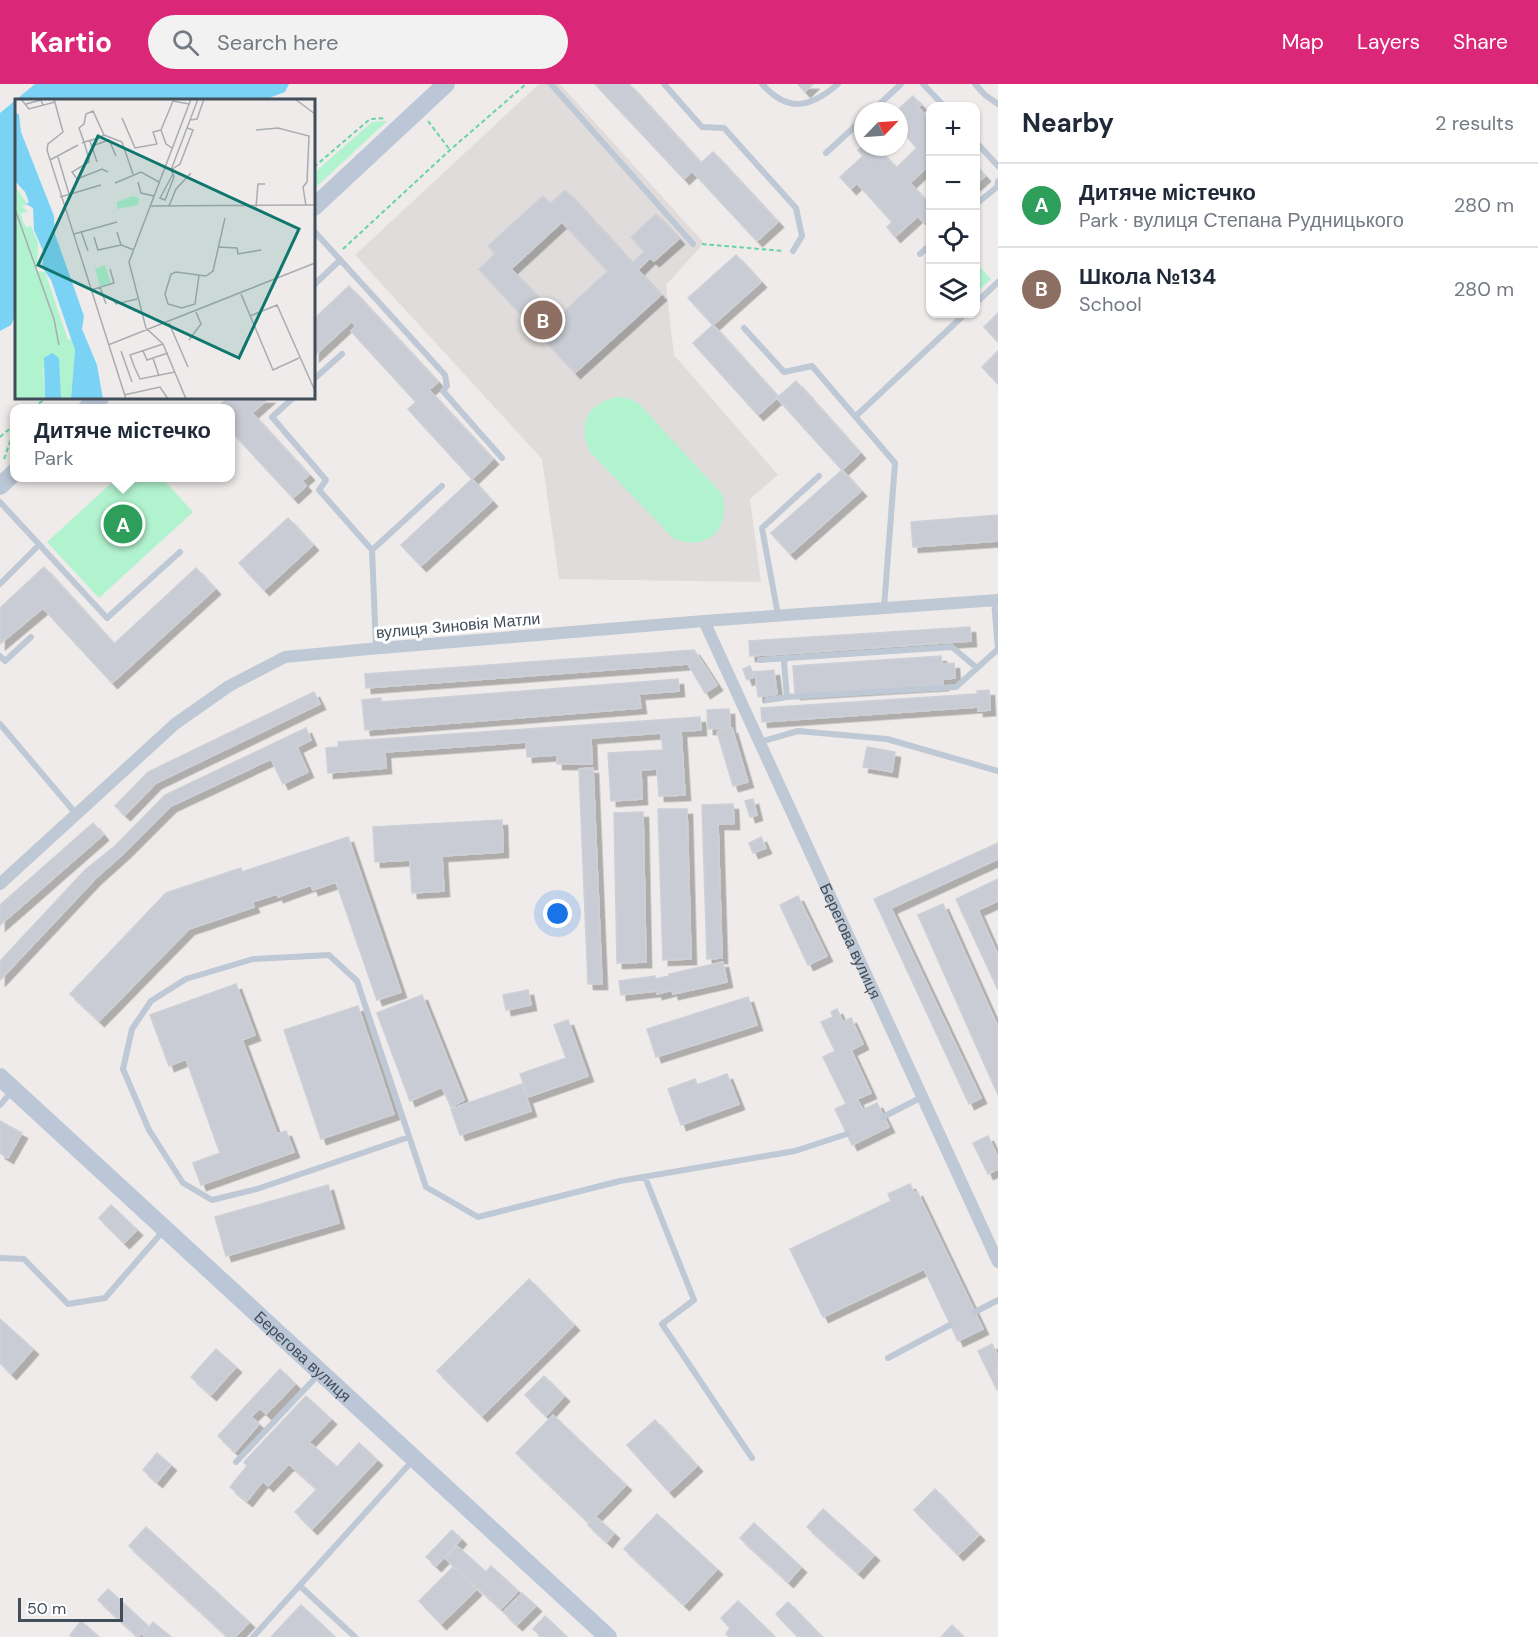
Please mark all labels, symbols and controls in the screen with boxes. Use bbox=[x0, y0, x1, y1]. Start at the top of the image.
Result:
search box bbox=[148, 15, 568, 69]
text: Kartio bbox=[30, 24, 112, 61]
icon: search bbox=[169, 26, 202, 59]
text: Search here bbox=[217, 28, 338, 57]
text: Map bbox=[1282, 28, 1324, 56]
text: Layers bbox=[1357, 28, 1420, 56]
text: Share bbox=[1453, 28, 1508, 56]
inset map bbox=[15, 99, 315, 399]
north arrow bbox=[854, 102, 908, 156]
map controls bbox=[926, 102, 980, 318]
button: + bbox=[926, 102, 980, 156]
text: Nearby bbox=[1022, 106, 1114, 140]
text: 2 results bbox=[1435, 110, 1514, 136]
button: − bbox=[926, 156, 980, 210]
text: Дитяче містечко bbox=[1079, 178, 1256, 207]
text: A bbox=[1034, 192, 1049, 218]
text: 280 m bbox=[1454, 192, 1514, 218]
text: Park · вулиця Степана Рудницького bbox=[1079, 207, 1404, 233]
button: locate bbox=[926, 210, 980, 264]
text: Школа №134 bbox=[1079, 262, 1216, 291]
button: layers bbox=[926, 264, 980, 318]
text: B bbox=[1035, 276, 1048, 302]
text: 280 m bbox=[1454, 276, 1514, 302]
text: School bbox=[1079, 291, 1142, 317]
pin: B bbox=[524, 298, 562, 342]
popup bbox=[10, 404, 235, 482]
text: Дитяче містечко bbox=[34, 416, 211, 445]
text: Park bbox=[34, 445, 73, 471]
pin: A bbox=[104, 502, 142, 546]
street label: вулиця Зиновія Матли bbox=[375, 608, 541, 643]
street label: Берегова вулиця bbox=[815, 880, 886, 1002]
your location bbox=[543, 899, 572, 928]
street label: Берегова вулиця bbox=[250, 1306, 356, 1407]
scale bar bbox=[18, 1595, 123, 1622]
text: 50 m bbox=[27, 1598, 66, 1619]

